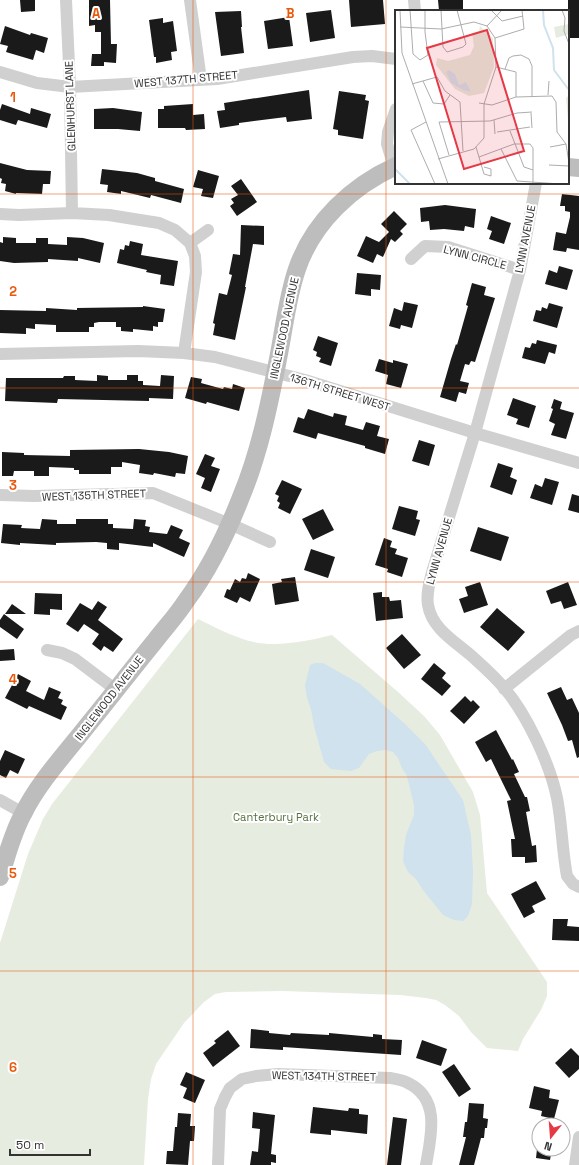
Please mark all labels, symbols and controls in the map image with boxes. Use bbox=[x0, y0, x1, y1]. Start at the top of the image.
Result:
text: A bbox=[92, 5, 101, 22]
text: B bbox=[286, 5, 295, 22]
inset map bbox=[395, 10, 569, 184]
street label: GLENHURST LANE bbox=[61, 61, 79, 151]
street label: WEST 137TH STREET bbox=[134, 67, 239, 91]
text: 1 bbox=[10, 89, 16, 106]
street label: LYNN AVENUE bbox=[512, 204, 538, 274]
street label: LYNN CIRCLE bbox=[442, 242, 508, 272]
street label: INGLEWOOD AVENUE bbox=[266, 276, 302, 380]
text: 2 bbox=[9, 283, 17, 300]
street label: 136TH STREET WEST bbox=[288, 370, 392, 414]
text: 3 bbox=[9, 477, 17, 494]
street label: WEST 135TH STREET bbox=[42, 486, 147, 504]
street label: LYNN AVENUE bbox=[423, 516, 455, 586]
street label: INGLEWOOD AVENUE bbox=[72, 653, 146, 743]
text: 4 bbox=[9, 671, 17, 688]
park label: Canterbury Park bbox=[233, 810, 319, 824]
text: 5 bbox=[9, 865, 17, 882]
text: 6 bbox=[9, 1059, 17, 1076]
street label: WEST 134TH STREET bbox=[272, 1068, 377, 1084]
north arrow bbox=[531, 1117, 571, 1157]
scale bar bbox=[10, 1131, 90, 1157]
text: 50 m bbox=[16, 1137, 44, 1153]
text: N bbox=[543, 1139, 554, 1154]

